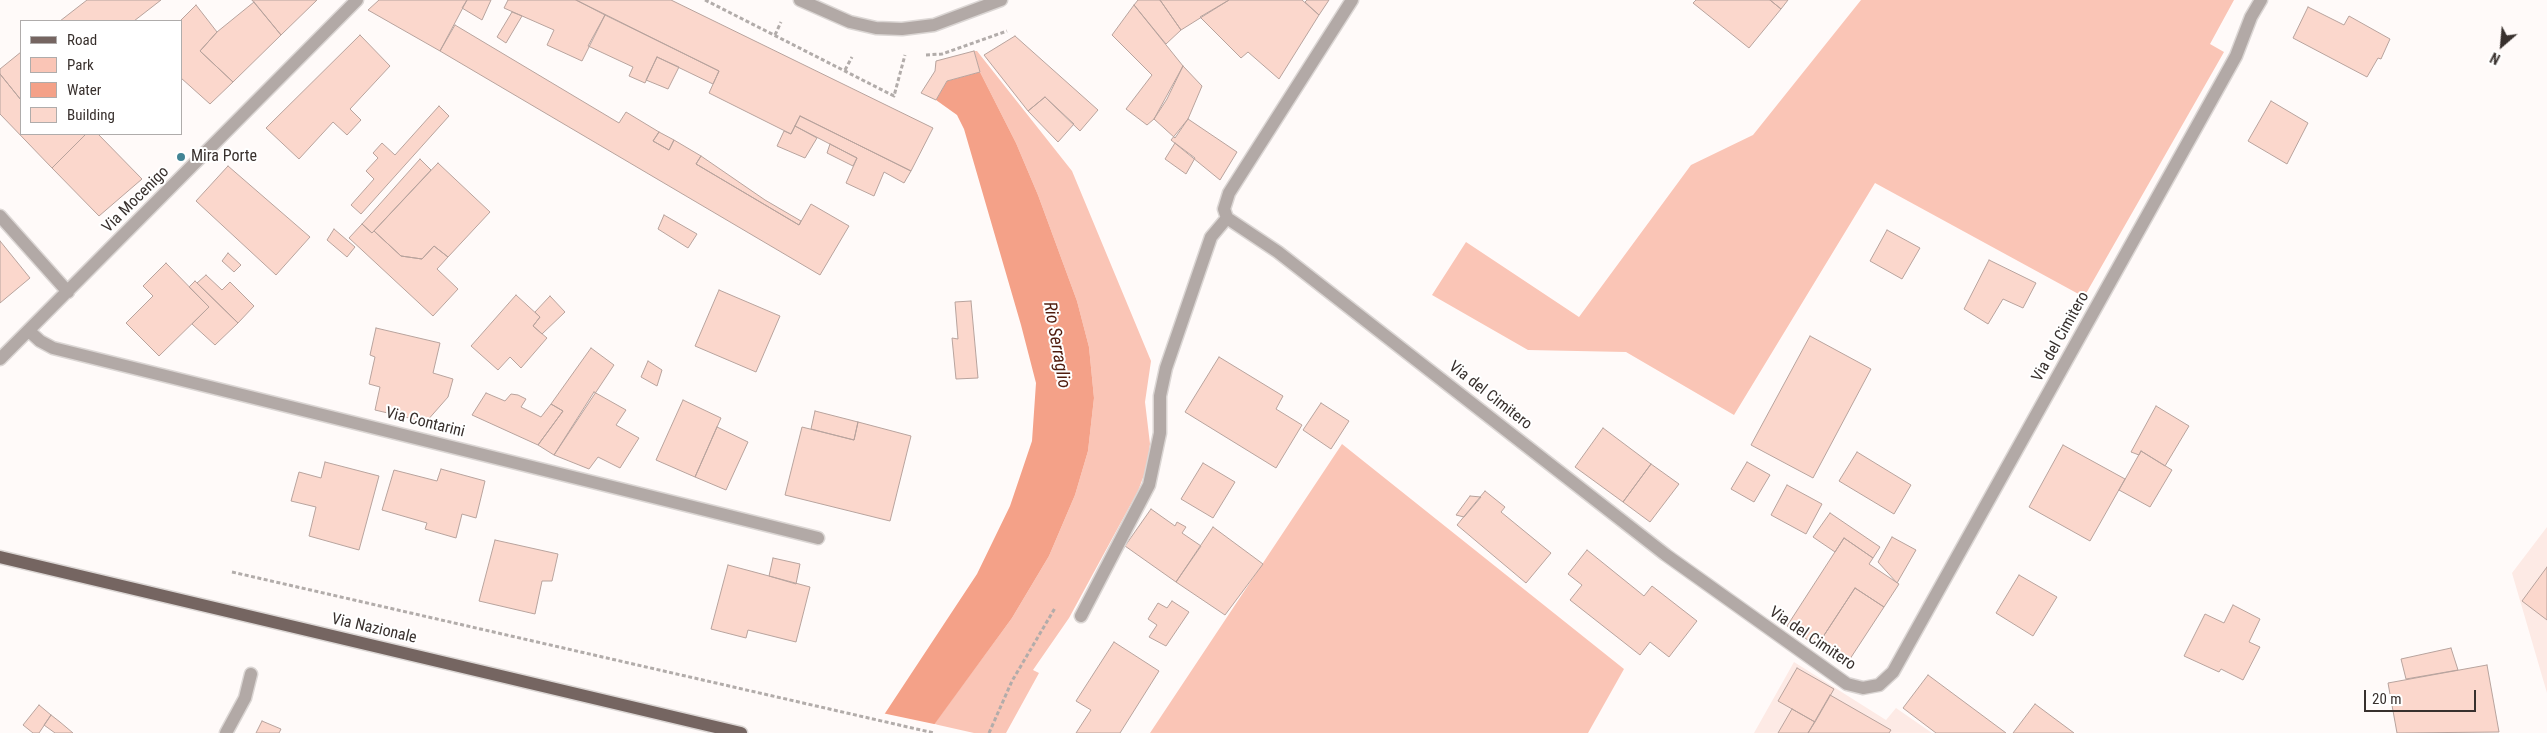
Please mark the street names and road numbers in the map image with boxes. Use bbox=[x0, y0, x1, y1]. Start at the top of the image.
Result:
street label: Via Mocenigo bbox=[99, 163, 173, 237]
street label: Via del Cimitero bbox=[2028, 289, 2094, 385]
street label: Via del Cimitero bbox=[1445, 358, 1535, 434]
street label: Via Contarini bbox=[383, 404, 467, 442]
street label: Via del Cimitero bbox=[1765, 603, 1859, 675]
street label: Via Nazionale bbox=[330, 610, 418, 648]

